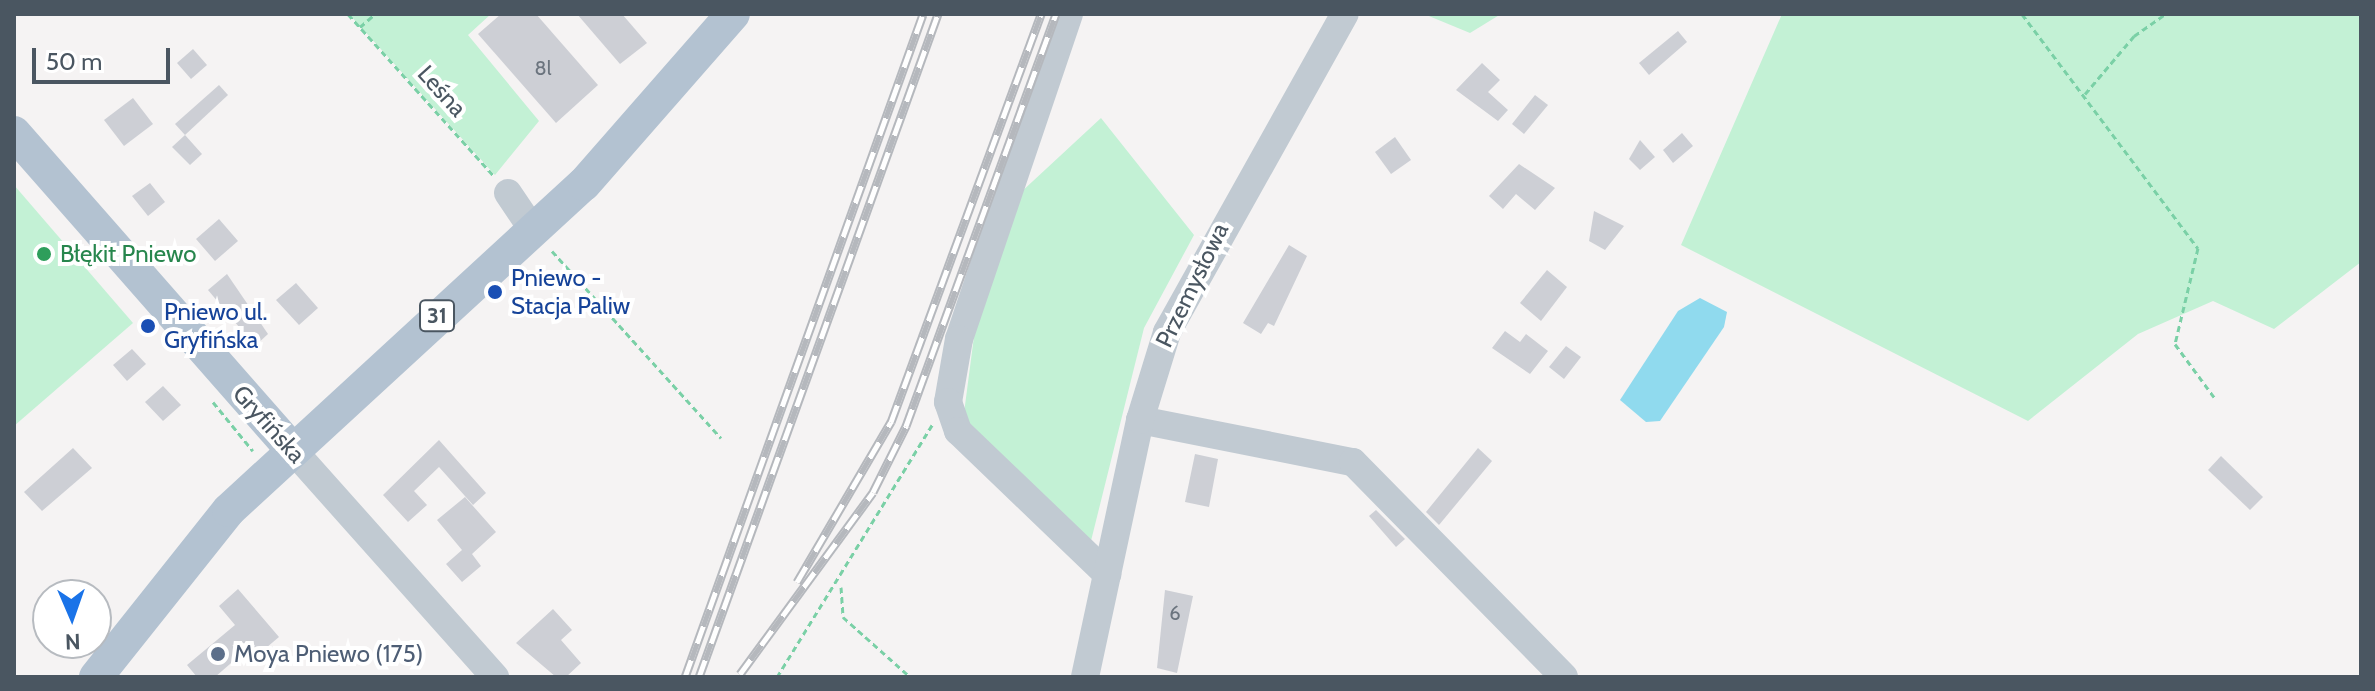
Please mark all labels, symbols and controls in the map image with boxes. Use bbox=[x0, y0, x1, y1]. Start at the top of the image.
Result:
scale bar bbox=[36, 32, 174, 82]
text: 50 m bbox=[46, 47, 102, 76]
house number: 8l bbox=[535, 56, 551, 80]
street label: Leśna bbox=[412, 59, 472, 123]
street label: Przemysłowa bbox=[1150, 218, 1234, 352]
place label: Błękit Pniewo bbox=[60, 240, 196, 268]
marker: Błękit Pniewo bbox=[35, 245, 53, 263]
place label: Pniewo - Stacja Paliw bbox=[511, 264, 630, 320]
marker: Pniewo - Stacja Paliw bbox=[486, 283, 504, 301]
place label: Pniewo ul. Gryfińska bbox=[164, 298, 267, 354]
road number: 31 bbox=[419, 298, 455, 334]
marker: Pniewo ul. Gryfińska bbox=[139, 317, 157, 335]
street label: Gryfińska bbox=[227, 379, 311, 469]
north arrow bbox=[32, 579, 112, 659]
house number: 6 bbox=[1169, 601, 1181, 625]
text: N bbox=[65, 628, 81, 655]
place label: Moya Pniewo (175) bbox=[234, 640, 423, 668]
marker: Moya Pniewo (175) bbox=[209, 645, 227, 663]

